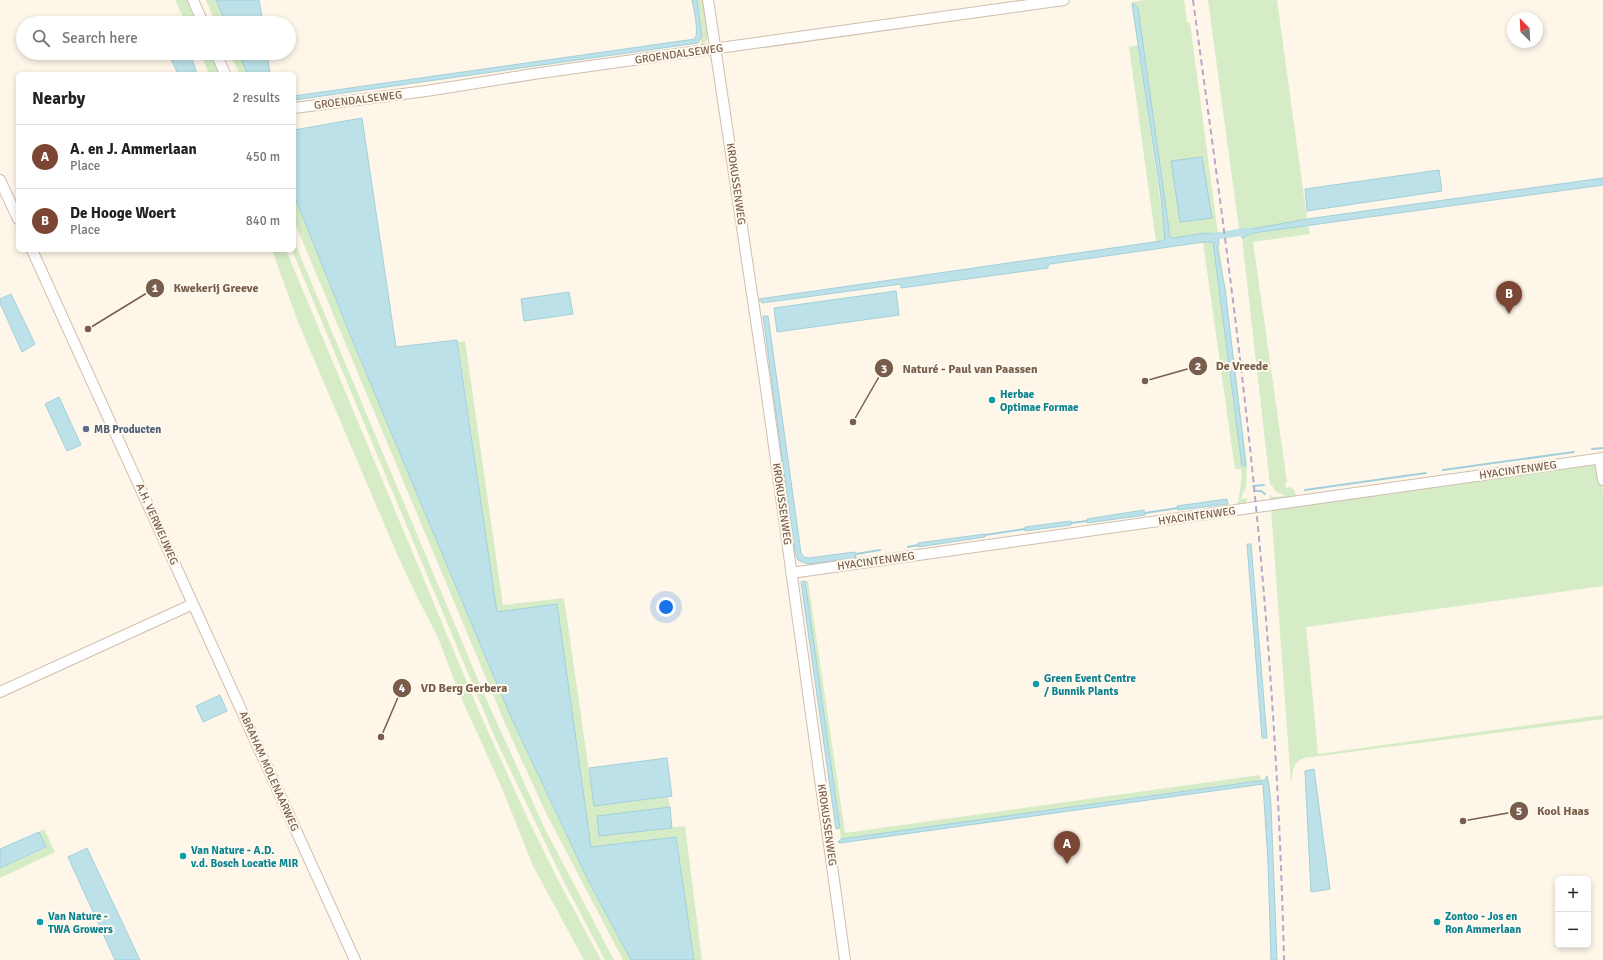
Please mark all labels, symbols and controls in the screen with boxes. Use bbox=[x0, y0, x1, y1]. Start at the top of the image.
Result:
north arrow bbox=[1507, 12, 1543, 48]
search box bbox=[16, 16, 296, 60]
icon: search bbox=[30, 27, 52, 49]
text: Search here bbox=[62, 29, 138, 47]
street label: GROENDALSEWEG bbox=[634, 41, 724, 67]
text: Nearby bbox=[32, 88, 85, 109]
street label: GROENDALSEWEG bbox=[313, 88, 403, 112]
text: 2 results bbox=[232, 90, 280, 106]
text: A. en J. Ammerlaan bbox=[70, 140, 197, 158]
street label: KROKUSSENWEG bbox=[724, 142, 748, 226]
text: A bbox=[41, 149, 49, 165]
text: 450 m bbox=[246, 149, 280, 165]
text: Place bbox=[70, 158, 100, 174]
text: De Hooge Woert bbox=[70, 204, 176, 222]
text: B bbox=[41, 213, 49, 229]
text: 840 m bbox=[246, 213, 280, 229]
text: Place bbox=[70, 222, 100, 238]
callout: Kwekerij Greeve bbox=[145, 276, 266, 300]
text: 1 bbox=[152, 281, 159, 296]
text: Kwekerij Greeve bbox=[174, 281, 258, 296]
pin: B bbox=[1496, 281, 1522, 314]
callout: De Vreede bbox=[1188, 354, 1276, 378]
callout: Naturé - Paul van Paassen bbox=[874, 356, 1046, 380]
text: 2 bbox=[1195, 359, 1201, 374]
text: De Vreede bbox=[1216, 359, 1268, 374]
text: 3 bbox=[881, 362, 887, 377]
text: Naturé - Paul van Paassen bbox=[902, 362, 1038, 377]
place label: Herbae Optimae Formae bbox=[1000, 388, 1079, 414]
marker: Herbae Optimae Formae bbox=[987, 395, 997, 405]
place label: MB Producten bbox=[94, 423, 161, 436]
marker: MB Producten bbox=[81, 424, 91, 434]
street label: HYACINTENWEG bbox=[1478, 458, 1558, 482]
street label: KROKUSSENWEG bbox=[770, 462, 794, 546]
street label: A.H. VERWEIJWEG bbox=[133, 481, 181, 567]
street label: HYACINTENWEG bbox=[1157, 504, 1237, 528]
street label: HYACINTENWEG bbox=[836, 549, 916, 573]
your location bbox=[656, 597, 676, 617]
place label: Green Event Centre / Bunnik Plants bbox=[1044, 672, 1137, 698]
callout: VD Berg Gerbera bbox=[392, 676, 515, 700]
marker: Green Event Centre / Bunnik Plants bbox=[1031, 679, 1041, 689]
text: 4 bbox=[399, 681, 406, 696]
text: VD Berg Gerbera bbox=[421, 681, 507, 696]
street label: ABRAHAM MOLENAARWEG bbox=[237, 709, 301, 833]
street label: KROKUSSENWEG bbox=[815, 783, 839, 867]
callout: Kool Haas bbox=[1509, 799, 1597, 823]
text: 5 bbox=[1516, 804, 1522, 819]
text: Kool Haas bbox=[1537, 804, 1590, 819]
pin: A bbox=[1054, 831, 1080, 864]
place label: Van Nature - A.D. v.d. Bosch Locatie MIR bbox=[190, 844, 299, 870]
marker: Van Nature - A.D. v.d. Bosch Locatie MIR bbox=[178, 851, 188, 861]
map controls bbox=[1555, 876, 1591, 948]
button: + bbox=[1555, 876, 1591, 912]
place label: Van Nature - TWA Growers bbox=[48, 910, 113, 936]
place label: Zontoo - Jos en Ron Ammerlaan bbox=[1445, 910, 1521, 936]
button: − bbox=[1555, 912, 1591, 948]
marker: Van Nature - TWA Growers bbox=[35, 917, 45, 927]
marker: Zontoo - Jos en Ron Ammerlaan bbox=[1432, 917, 1442, 927]

